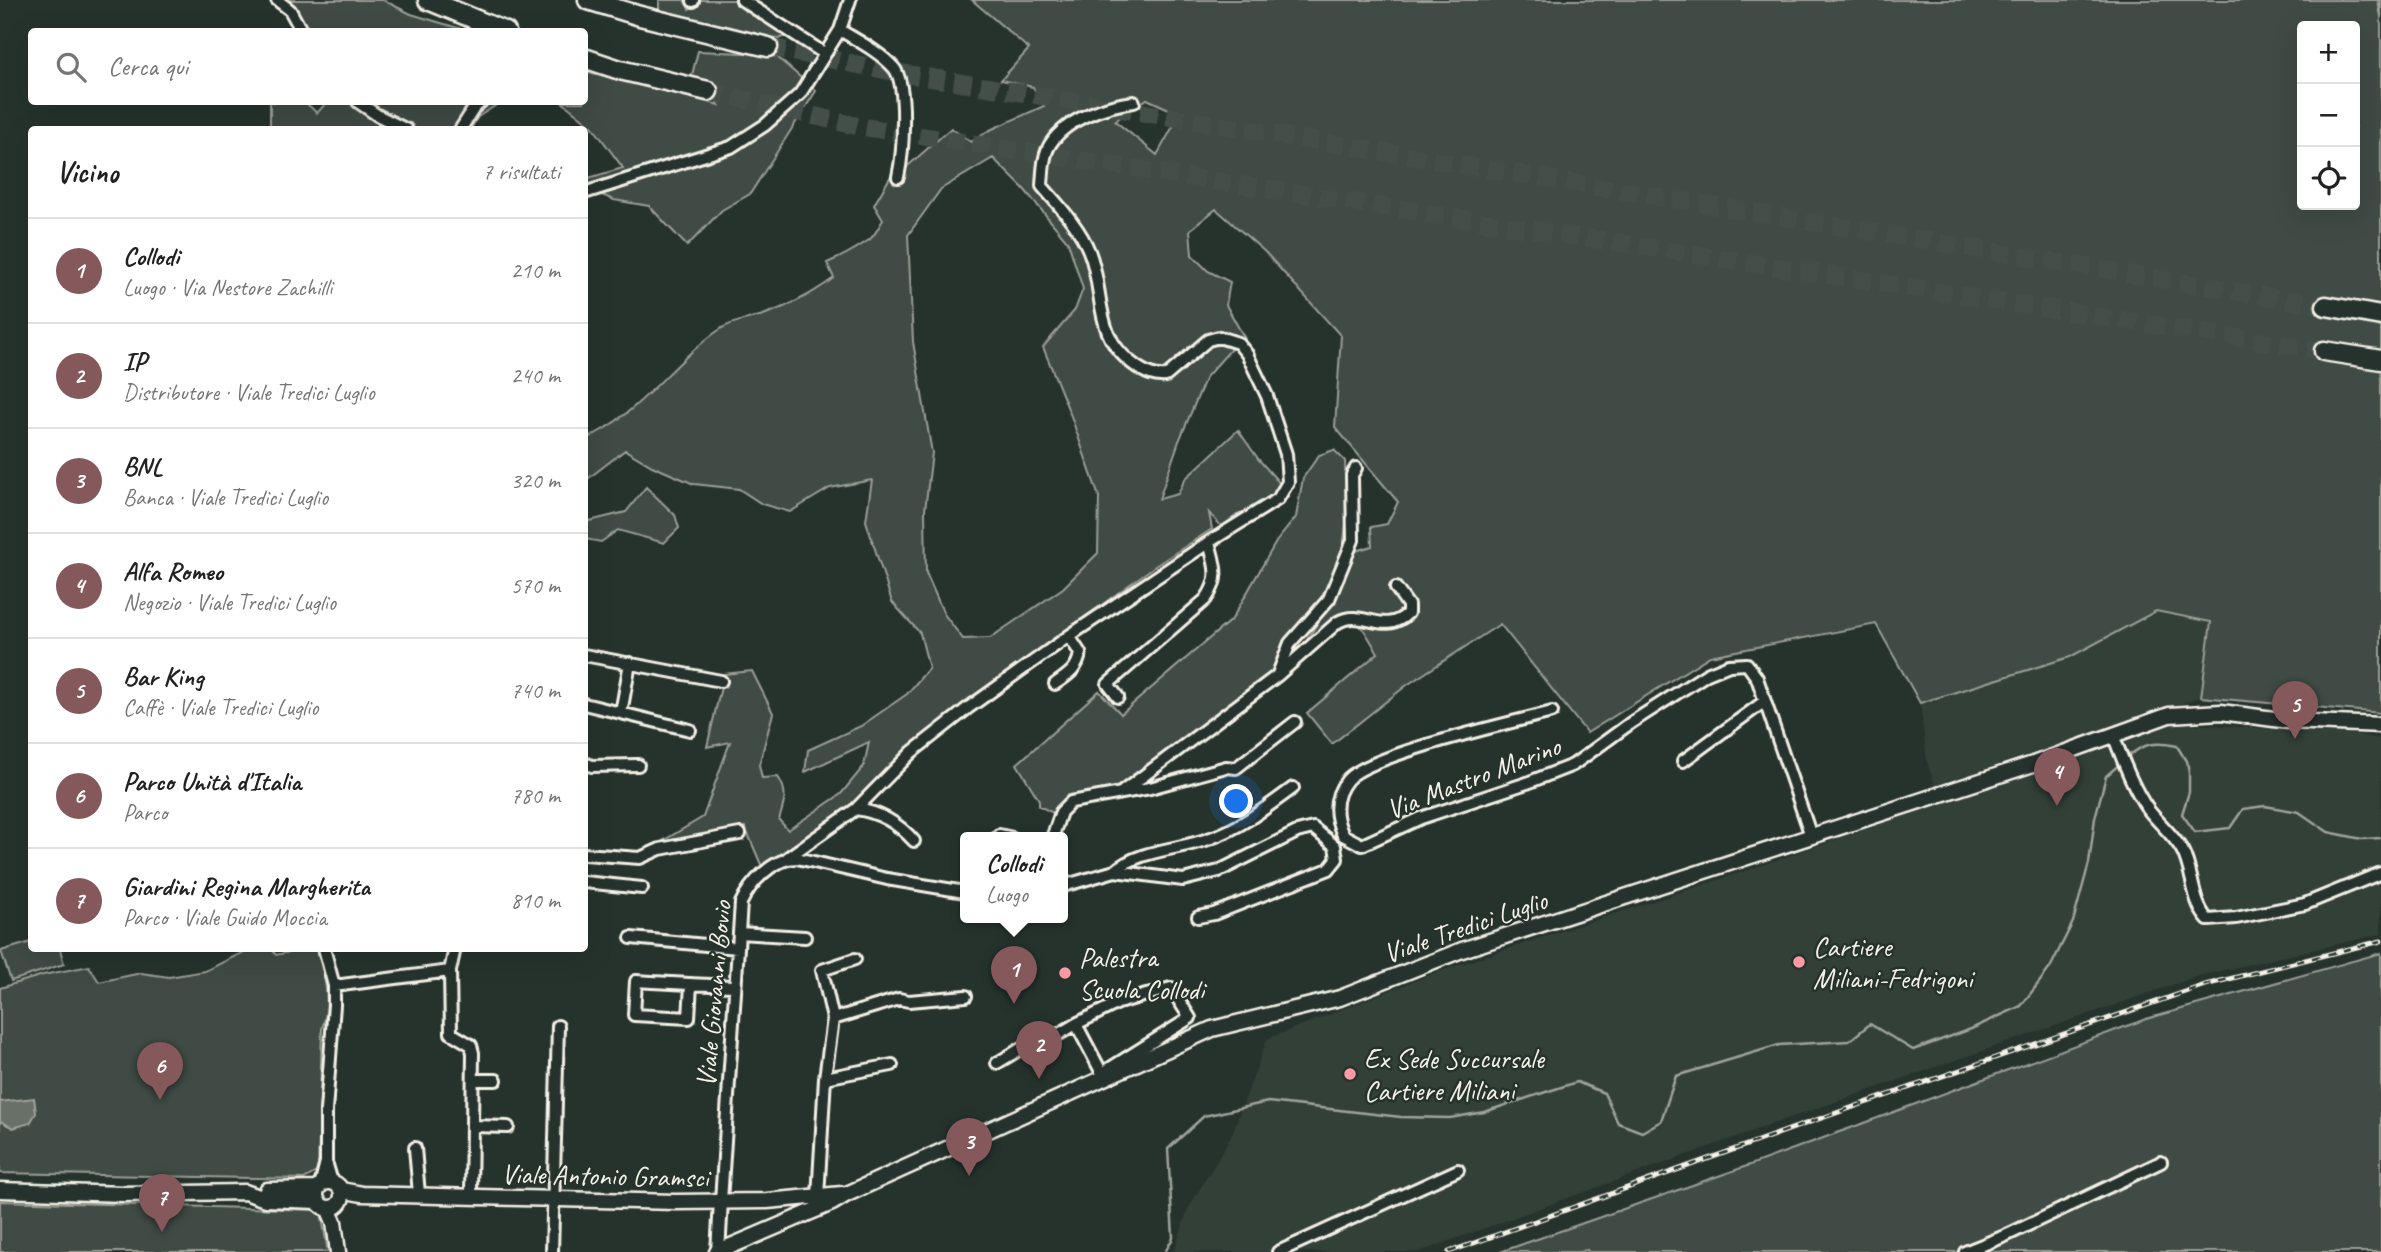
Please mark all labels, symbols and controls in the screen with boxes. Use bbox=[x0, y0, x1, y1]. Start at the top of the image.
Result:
map controls bbox=[2297, 21, 2360, 210]
button: + bbox=[2297, 21, 2360, 84]
search box bbox=[28, 28, 588, 105]
icon: search bbox=[52, 48, 90, 86]
text: Cerca qui bbox=[108, 50, 188, 83]
button: − bbox=[2297, 84, 2360, 147]
button: locate bbox=[2297, 147, 2360, 210]
text: Vicino bbox=[56, 153, 118, 191]
text: 7 risultati bbox=[482, 157, 560, 186]
text: Collodi bbox=[123, 240, 179, 273]
text: 1 bbox=[74, 256, 84, 285]
text: 210 m bbox=[511, 256, 560, 285]
text: Luogo · Via Nestore Zachilli bbox=[123, 273, 332, 302]
text: IP bbox=[123, 345, 146, 378]
text: 2 bbox=[74, 361, 84, 390]
text: 240 m bbox=[511, 361, 560, 390]
text: Distributore · Viale Tredici Luglio bbox=[123, 378, 375, 407]
text: BNL bbox=[123, 450, 162, 483]
text: 3 bbox=[74, 466, 84, 495]
text: 320 m bbox=[511, 466, 560, 495]
text: Banca · Viale Tredici Luglio bbox=[123, 483, 328, 512]
text: Alfa Romeo bbox=[123, 555, 223, 588]
text: 4 bbox=[74, 571, 84, 600]
text: 570 m bbox=[511, 571, 560, 600]
text: Negozio · Viale Tredici Luglio bbox=[123, 588, 336, 617]
text: Bar King bbox=[123, 660, 203, 693]
text: 5 bbox=[74, 676, 84, 705]
text: 740 m bbox=[511, 676, 560, 705]
pin: 5 bbox=[2272, 681, 2318, 739]
text: Caffè · Viale Tredici Luglio bbox=[123, 693, 318, 722]
street label: Via Mastro Marino bbox=[1381, 728, 1567, 827]
pin: 4 bbox=[2034, 748, 2080, 806]
text: Parco Unità d'Italia bbox=[123, 765, 301, 798]
text: 6 bbox=[74, 781, 84, 810]
text: 780 m bbox=[511, 781, 560, 810]
your location bbox=[1219, 784, 1253, 818]
text: Parco bbox=[123, 798, 167, 827]
popup bbox=[960, 832, 1068, 923]
text: Collodi bbox=[986, 847, 1042, 880]
text: Giardini Regina Margherita bbox=[123, 870, 370, 903]
text: Luogo bbox=[986, 880, 1028, 909]
street label: Viale Tredici Luglio bbox=[1379, 881, 1553, 971]
text: 7 bbox=[74, 886, 84, 915]
text: 810 m bbox=[511, 886, 560, 915]
street label: Viale Giovanni Bovio bbox=[688, 897, 739, 1089]
text: Parco · Viale Guido Moccia bbox=[123, 903, 327, 932]
place label: Cartiere Miliani-Fedrigoni bbox=[1813, 929, 1976, 996]
place label: Palestra Scuola Collodi bbox=[1079, 940, 1208, 1007]
pin: 1 bbox=[991, 946, 1037, 1004]
marker: Cartiere Miliani-Fedrigoni bbox=[1791, 954, 1807, 970]
marker: Palestra Scuola Collodi bbox=[1057, 965, 1073, 981]
pin: 2 bbox=[1016, 1021, 1062, 1079]
place label: Ex Sede Succursale Cartiere Miliani bbox=[1364, 1041, 1546, 1108]
pin: 6 bbox=[137, 1042, 183, 1100]
marker: Ex Sede Succursale Cartiere Miliani bbox=[1342, 1066, 1358, 1082]
pin: 3 bbox=[946, 1118, 992, 1176]
street label: Viale Antonio Gramsci bbox=[501, 1156, 713, 1195]
pin: 7 bbox=[139, 1174, 185, 1232]

